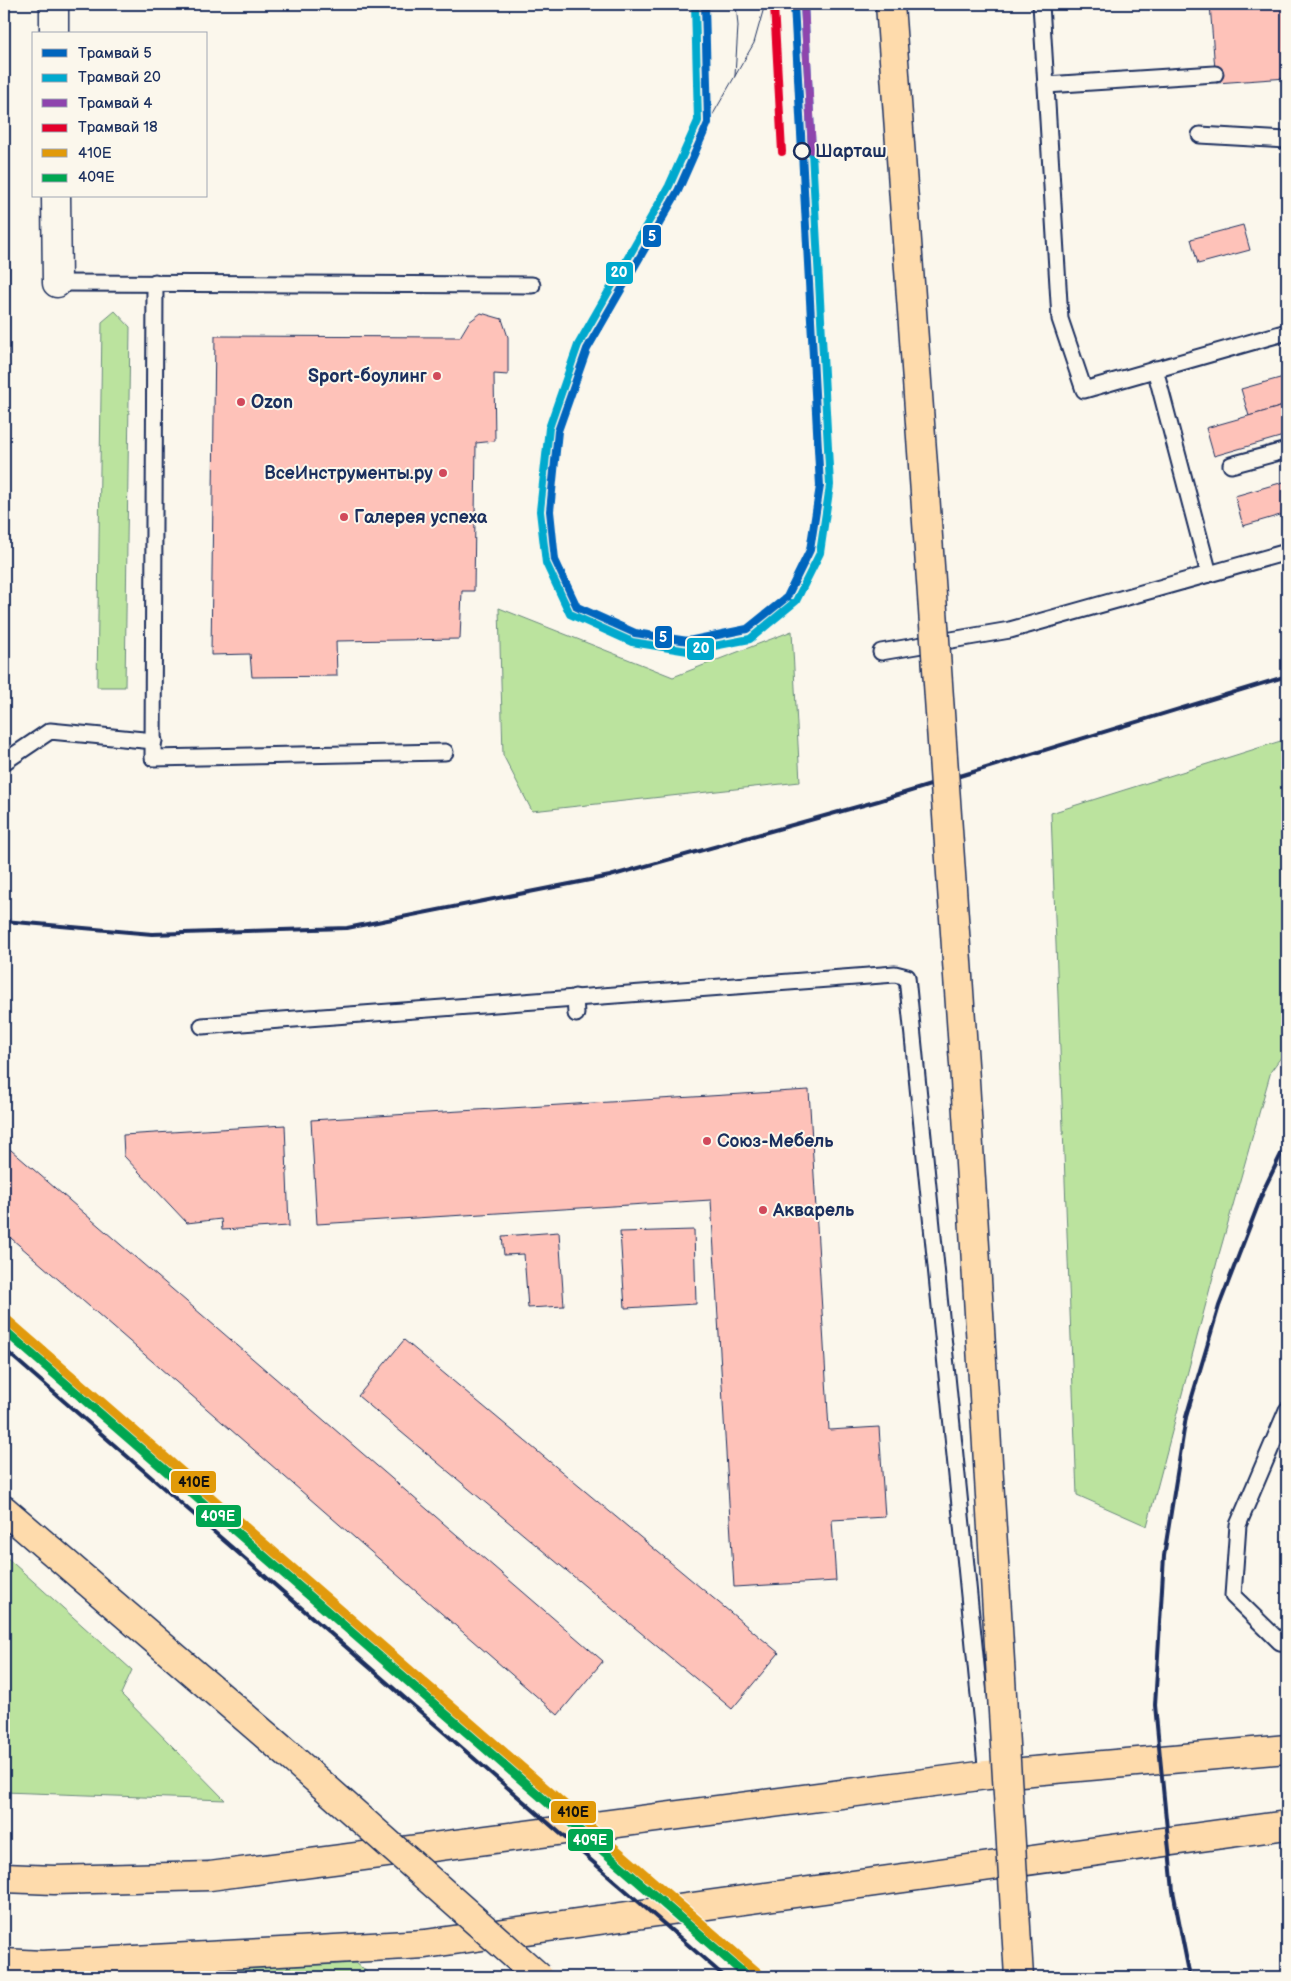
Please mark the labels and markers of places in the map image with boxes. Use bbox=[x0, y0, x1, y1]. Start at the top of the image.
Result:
place label: Шарташ bbox=[815, 141, 887, 162]
marker: Шарташ bbox=[793, 142, 811, 160]
place label: Sport-боулинг bbox=[308, 366, 427, 387]
marker: Sport-боулинг bbox=[431, 370, 443, 382]
place label: Ozon bbox=[251, 392, 293, 413]
marker: Ozon bbox=[235, 396, 247, 408]
place label: ВсеИнструменты.ру bbox=[264, 463, 433, 484]
marker: ВсеИнструменты.ру bbox=[437, 467, 449, 479]
place label: Галерея успеха bbox=[354, 507, 488, 528]
marker: Галерея успеха bbox=[338, 511, 350, 523]
place label: Союз-Мебель bbox=[717, 1131, 834, 1152]
marker: Союз-Мебель bbox=[701, 1135, 713, 1147]
place label: Акварель bbox=[772, 1200, 855, 1221]
marker: Акварель bbox=[757, 1204, 769, 1216]

